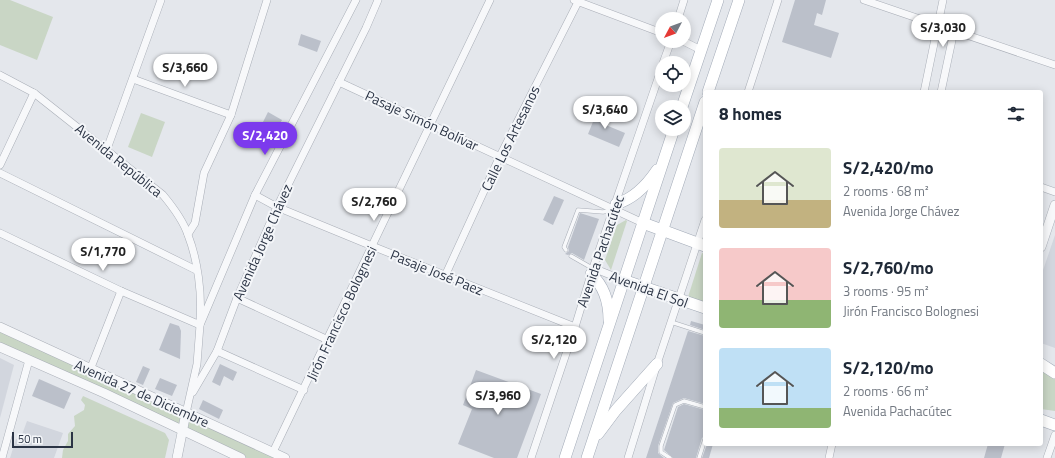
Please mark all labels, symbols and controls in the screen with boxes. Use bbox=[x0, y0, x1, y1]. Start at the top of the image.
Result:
north arrow bbox=[655, 12, 691, 48]
map controls bbox=[655, 12, 691, 136]
pin: S/3,030 bbox=[906, 14, 980, 48]
text: S/3,030 bbox=[920, 17, 966, 37]
pin: S/3,660 bbox=[148, 54, 222, 88]
button: locate bbox=[655, 56, 691, 92]
text: S/3,660 bbox=[162, 57, 208, 77]
street label: Calle Los Artesanos bbox=[475, 82, 545, 194]
street label: Pasaje Simón Bolívar bbox=[362, 84, 482, 156]
pin: S/3,640 bbox=[568, 96, 642, 130]
text: S/3,640 bbox=[582, 99, 628, 119]
button: layers bbox=[655, 100, 691, 136]
text: 8 homes bbox=[719, 101, 782, 127]
icon: filters bbox=[1005, 103, 1027, 125]
street label: Avenida República bbox=[71, 118, 167, 202]
pin: S/2,420 bbox=[228, 122, 302, 156]
text: S/2,420 bbox=[242, 125, 288, 145]
text: S/2,420/mo bbox=[843, 155, 934, 181]
icon: home bbox=[751, 164, 799, 212]
street label: Avenida Jorge Chávez bbox=[227, 180, 297, 304]
text: 2 rooms · 68 m² bbox=[843, 181, 929, 201]
pin: S/2,760 bbox=[337, 188, 411, 222]
text: S/2,760 bbox=[351, 191, 397, 211]
street label: Avenida Pachacútec bbox=[571, 192, 629, 310]
text: Avenida Jorge Chávez bbox=[843, 201, 959, 221]
pin: S/1,770 bbox=[66, 238, 140, 272]
text: S/1,770 bbox=[80, 241, 126, 261]
street label: Jirón Francisco Bolognesi bbox=[301, 242, 381, 384]
street label: Pasaje José Paez bbox=[387, 244, 487, 300]
text: S/2,760/mo bbox=[843, 255, 934, 281]
icon: home bbox=[751, 264, 799, 312]
street label: Avenida El Sol bbox=[607, 265, 691, 313]
text: 3 rooms · 95 m² bbox=[843, 281, 929, 301]
text: Jirón Francisco Bolognesi bbox=[843, 301, 979, 321]
pin: S/2,120 bbox=[517, 326, 591, 360]
text: S/2,120 bbox=[531, 329, 577, 349]
street label: Avenida 27 de Diciembre bbox=[71, 354, 213, 432]
text: S/2,120/mo bbox=[843, 355, 934, 381]
icon: home bbox=[751, 364, 799, 412]
text: 2 rooms · 66 m² bbox=[843, 381, 929, 401]
pin: S/3,960 bbox=[461, 382, 535, 416]
text: S/3,960 bbox=[475, 385, 521, 405]
text: Avenida Pachacútec bbox=[843, 401, 952, 421]
scale bar bbox=[12, 430, 73, 449]
text: 50 m bbox=[18, 431, 42, 447]

